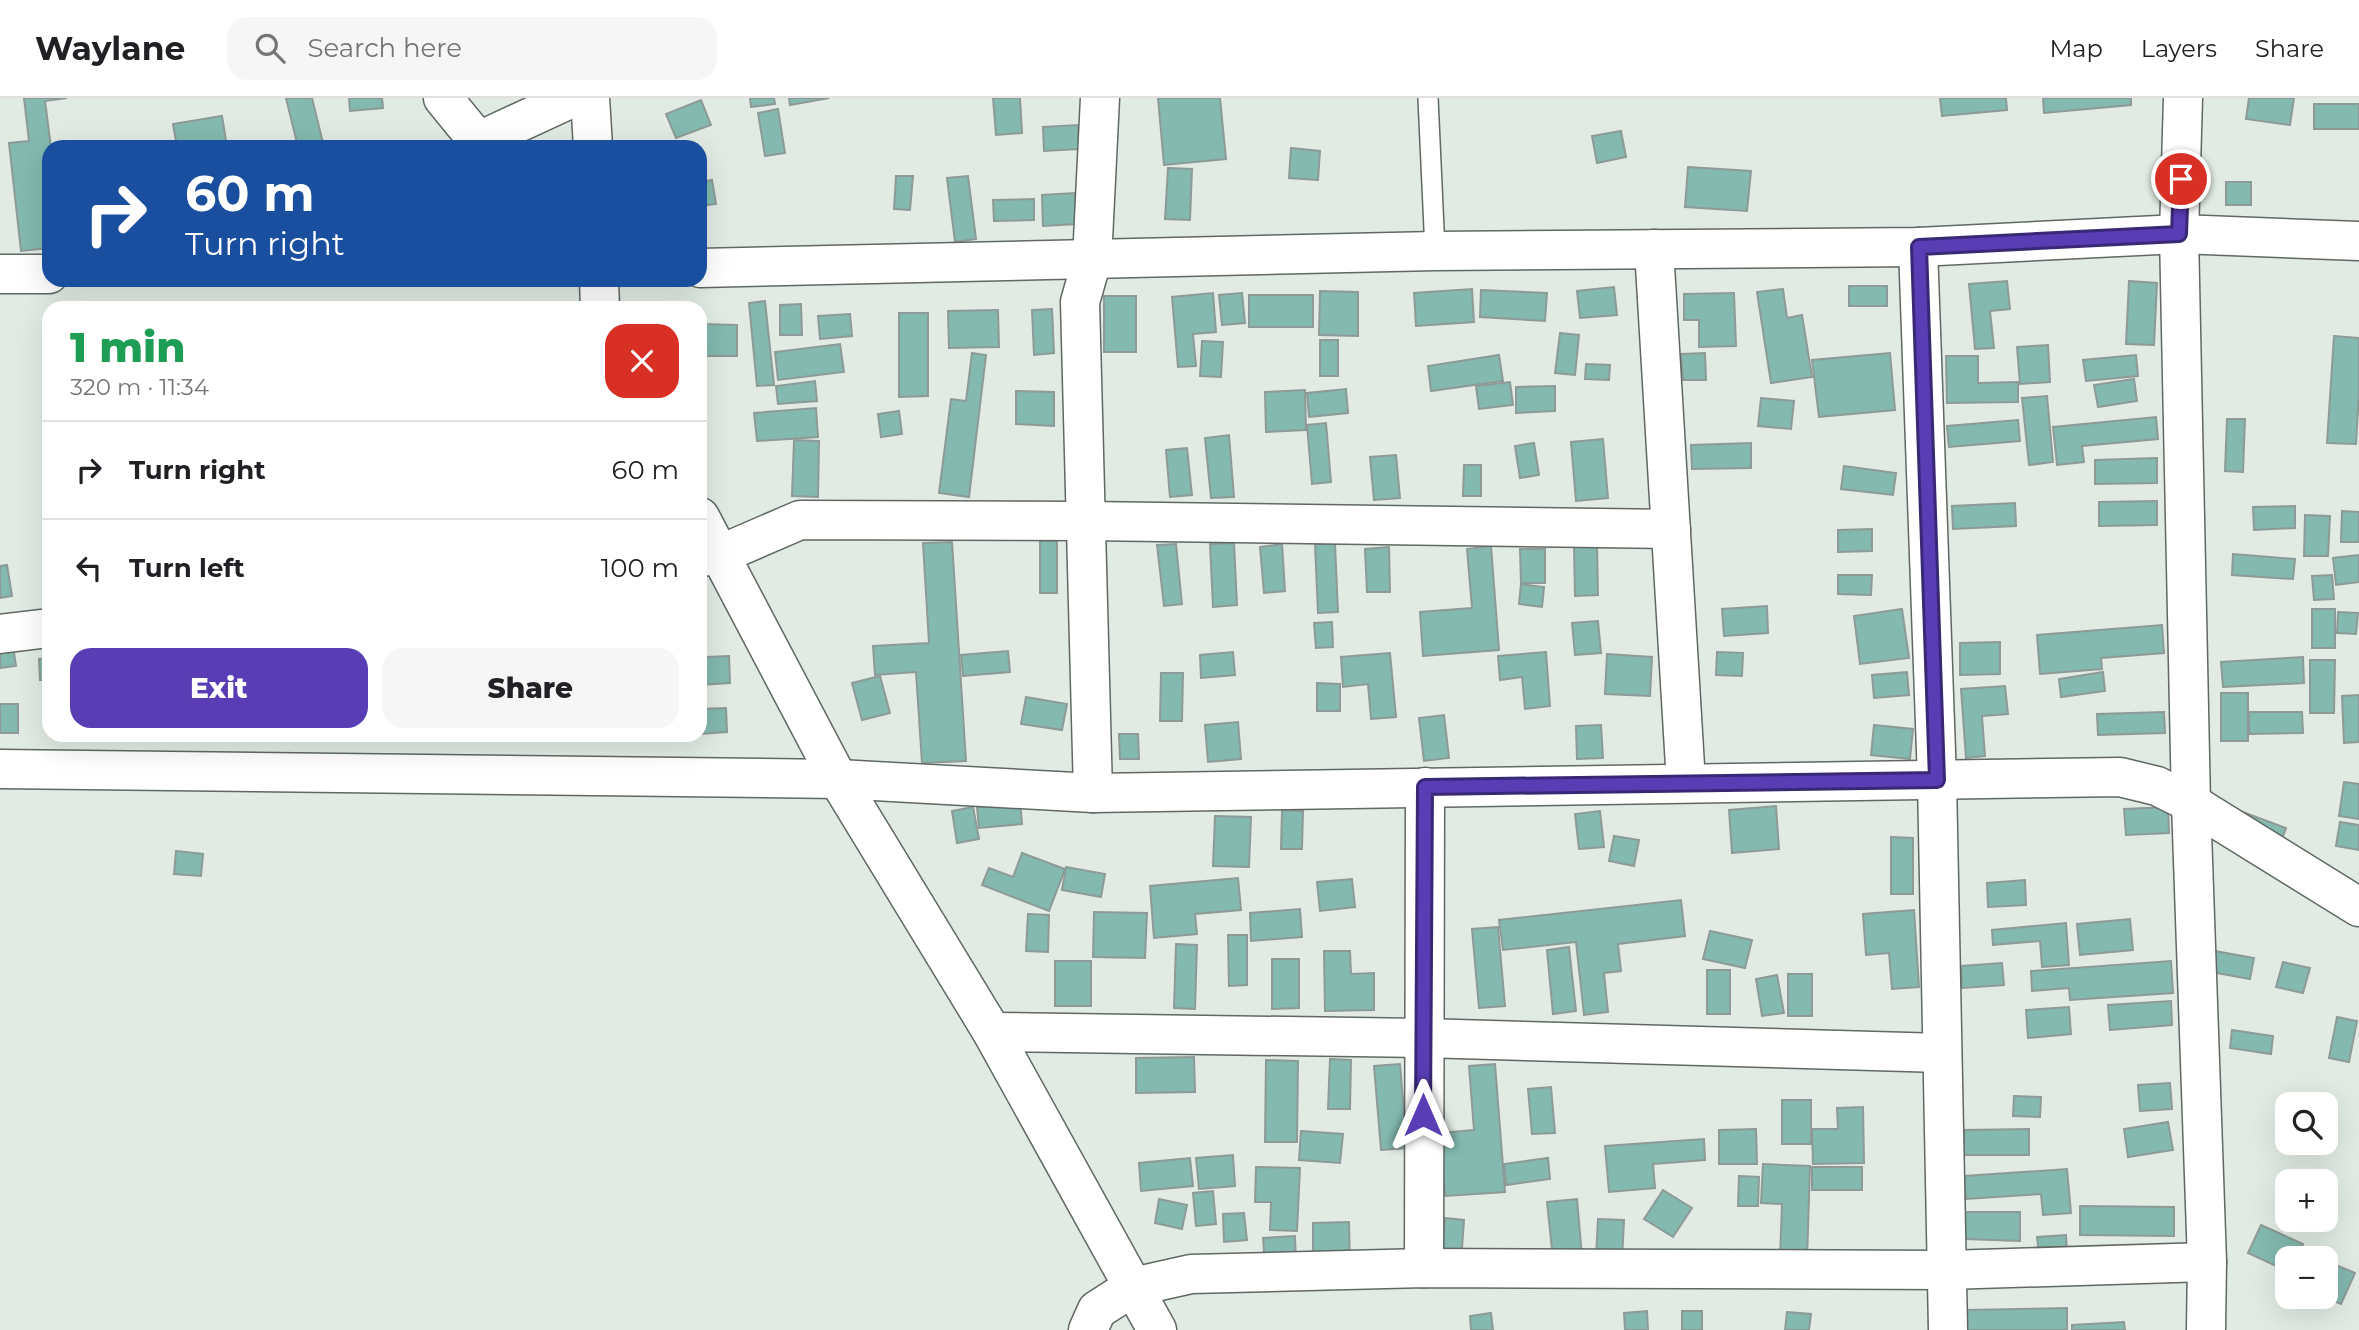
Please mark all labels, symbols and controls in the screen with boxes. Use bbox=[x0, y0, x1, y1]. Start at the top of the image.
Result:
search box bbox=[227, 17, 717, 80]
text: Waylane bbox=[35, 28, 185, 68]
icon: search bbox=[251, 29, 289, 67]
text: Search here bbox=[307, 32, 462, 64]
text: Map bbox=[2049, 34, 2103, 63]
text: Layers bbox=[2141, 34, 2217, 63]
text: Share bbox=[2255, 34, 2324, 63]
pin bbox=[2151, 149, 2211, 209]
icon: arrive bbox=[2162, 160, 2200, 198]
text: 60 m bbox=[185, 164, 315, 223]
icon: right bbox=[70, 168, 161, 259]
text: Turn right bbox=[185, 224, 345, 263]
text: 1 min bbox=[70, 321, 186, 373]
button: close bbox=[605, 324, 679, 398]
text: 320 m · 11:34 bbox=[70, 373, 209, 401]
icon: right bbox=[70, 451, 108, 489]
text: Turn right bbox=[129, 454, 265, 486]
text: 60 m bbox=[612, 454, 679, 486]
icon: left bbox=[70, 549, 108, 587]
text: Turn left bbox=[129, 552, 245, 584]
text: 100 m bbox=[601, 552, 679, 584]
button: Exit bbox=[70, 648, 368, 728]
button: Share bbox=[382, 648, 679, 728]
position arrow bbox=[1386, 1078, 1460, 1152]
map controls bbox=[2275, 1092, 2338, 1309]
button: search bbox=[2275, 1092, 2338, 1155]
button: + bbox=[2275, 1169, 2338, 1232]
button: − bbox=[2275, 1246, 2338, 1309]

